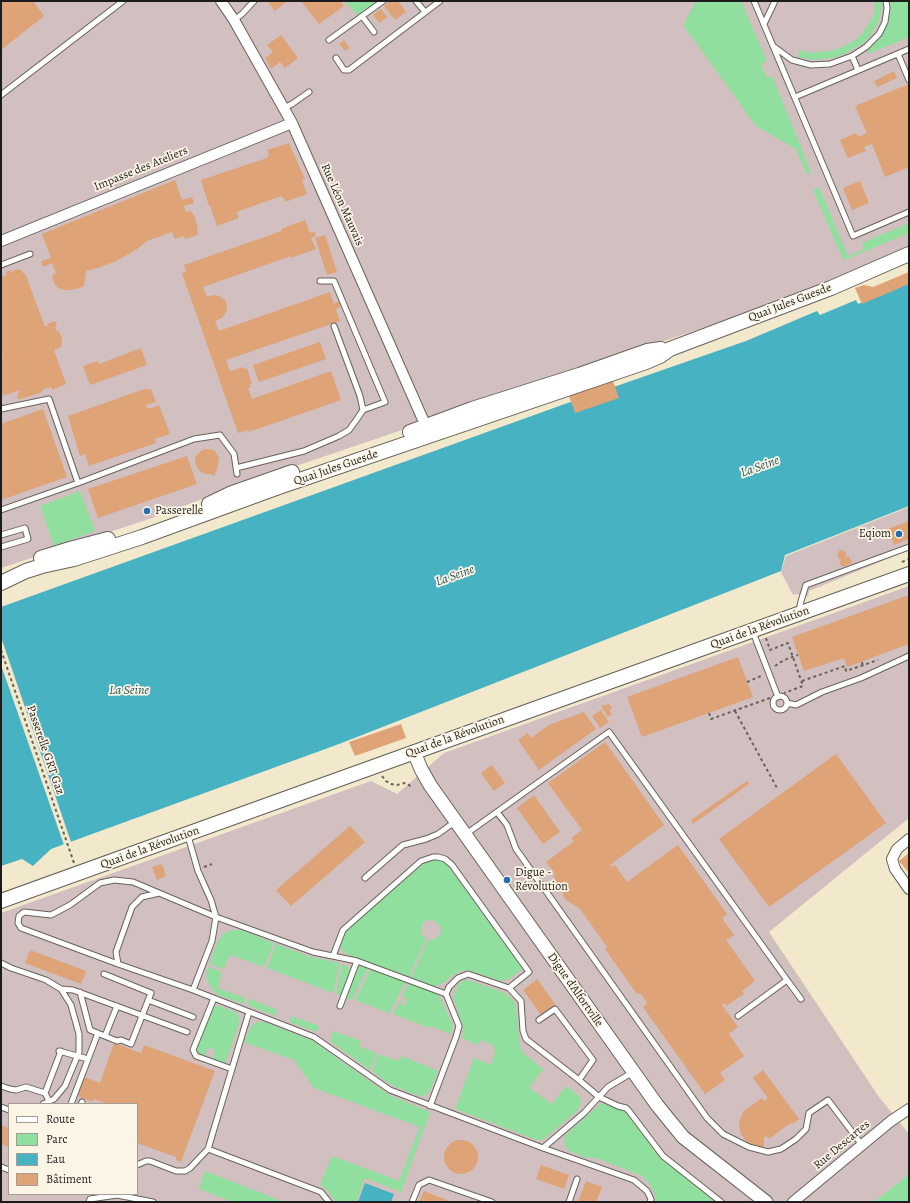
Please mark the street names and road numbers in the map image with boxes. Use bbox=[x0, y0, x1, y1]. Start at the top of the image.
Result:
street label: Impasse des Ateliers bbox=[92, 144, 190, 194]
street label: Rue Léon Mauvais bbox=[317, 162, 367, 248]
street label: Quai Jules Guesde bbox=[746, 281, 834, 325]
street label: Quai Jules Guesde bbox=[292, 447, 380, 489]
street label: Quai de la Révolution bbox=[709, 603, 811, 653]
street label: Passerelle GRT Gaz bbox=[23, 703, 67, 797]
street label: Quai de la Révolution bbox=[404, 712, 506, 762]
street label: Quai de la Révolution bbox=[99, 823, 201, 873]
street label: Digue d'Alfortville bbox=[544, 950, 606, 1030]
street label: Rue Descartes bbox=[811, 1117, 873, 1173]

